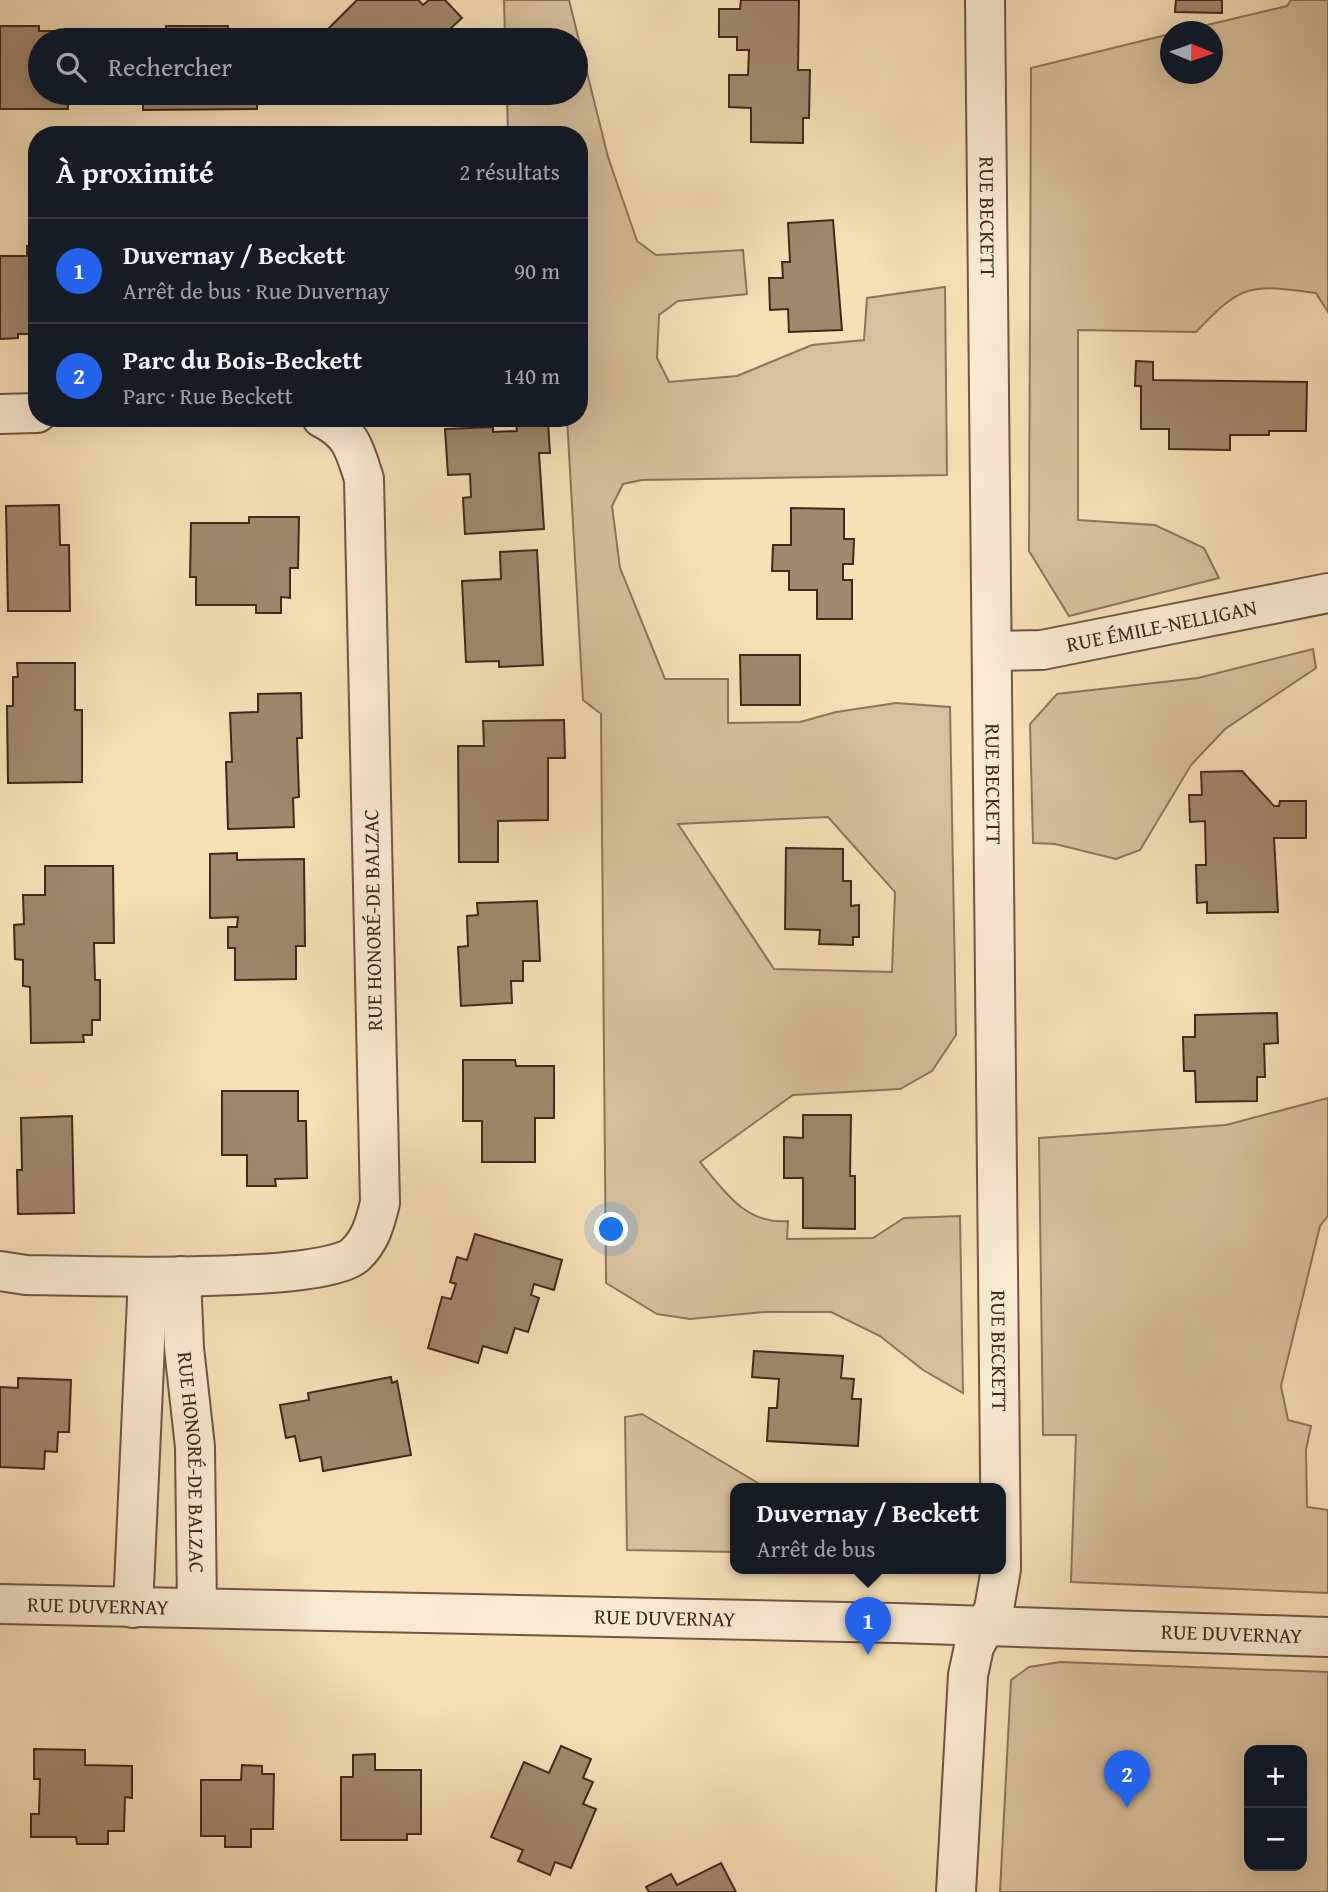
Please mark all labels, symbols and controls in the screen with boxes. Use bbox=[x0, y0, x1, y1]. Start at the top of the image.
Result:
north arrow bbox=[1160, 21, 1223, 84]
search box bbox=[28, 28, 588, 105]
text: Rechercher bbox=[108, 47, 232, 86]
icon: search bbox=[52, 48, 90, 86]
text: À proximité bbox=[56, 150, 214, 194]
text: 2 résultats bbox=[459, 155, 560, 188]
street label: RUE BECKETT bbox=[972, 156, 1004, 278]
text: Duvernay / Beckett bbox=[123, 235, 345, 274]
text: 1 bbox=[73, 254, 85, 287]
text: 90 m bbox=[514, 254, 560, 287]
text: Arrêt de bus · Rue Duvernay bbox=[123, 274, 390, 307]
text: Parc du Bois-Beckett bbox=[123, 340, 362, 379]
text: 2 bbox=[73, 359, 85, 392]
text: 140 m bbox=[503, 359, 560, 392]
text: Parc · Rue Beckett bbox=[123, 379, 293, 412]
street label: RUE ÉMILE-NELLIGAN bbox=[1064, 591, 1260, 660]
street label: RUE BECKETT bbox=[977, 723, 1010, 845]
street label: RUE HONORÉ-DE BALZAC bbox=[355, 809, 390, 1031]
your location bbox=[594, 1212, 628, 1246]
street label: RUE BECKETT bbox=[983, 1290, 1015, 1412]
street label: RUE HONORÉ-DE BALZAC bbox=[170, 1350, 213, 1574]
popup bbox=[730, 1483, 1006, 1574]
text: Duvernay / Beckett bbox=[757, 1493, 979, 1532]
text: Arrêt de bus bbox=[757, 1532, 875, 1565]
street label: RUE DUVERNAY bbox=[27, 1589, 169, 1623]
pin: 1 bbox=[845, 1597, 891, 1655]
street label: RUE DUVERNAY bbox=[594, 1601, 736, 1635]
street label: RUE DUVERNAY bbox=[1160, 1616, 1303, 1651]
map controls bbox=[1244, 1745, 1307, 1871]
button: + bbox=[1244, 1745, 1307, 1808]
pin: 2 bbox=[1104, 1750, 1150, 1808]
button: − bbox=[1244, 1808, 1307, 1871]

